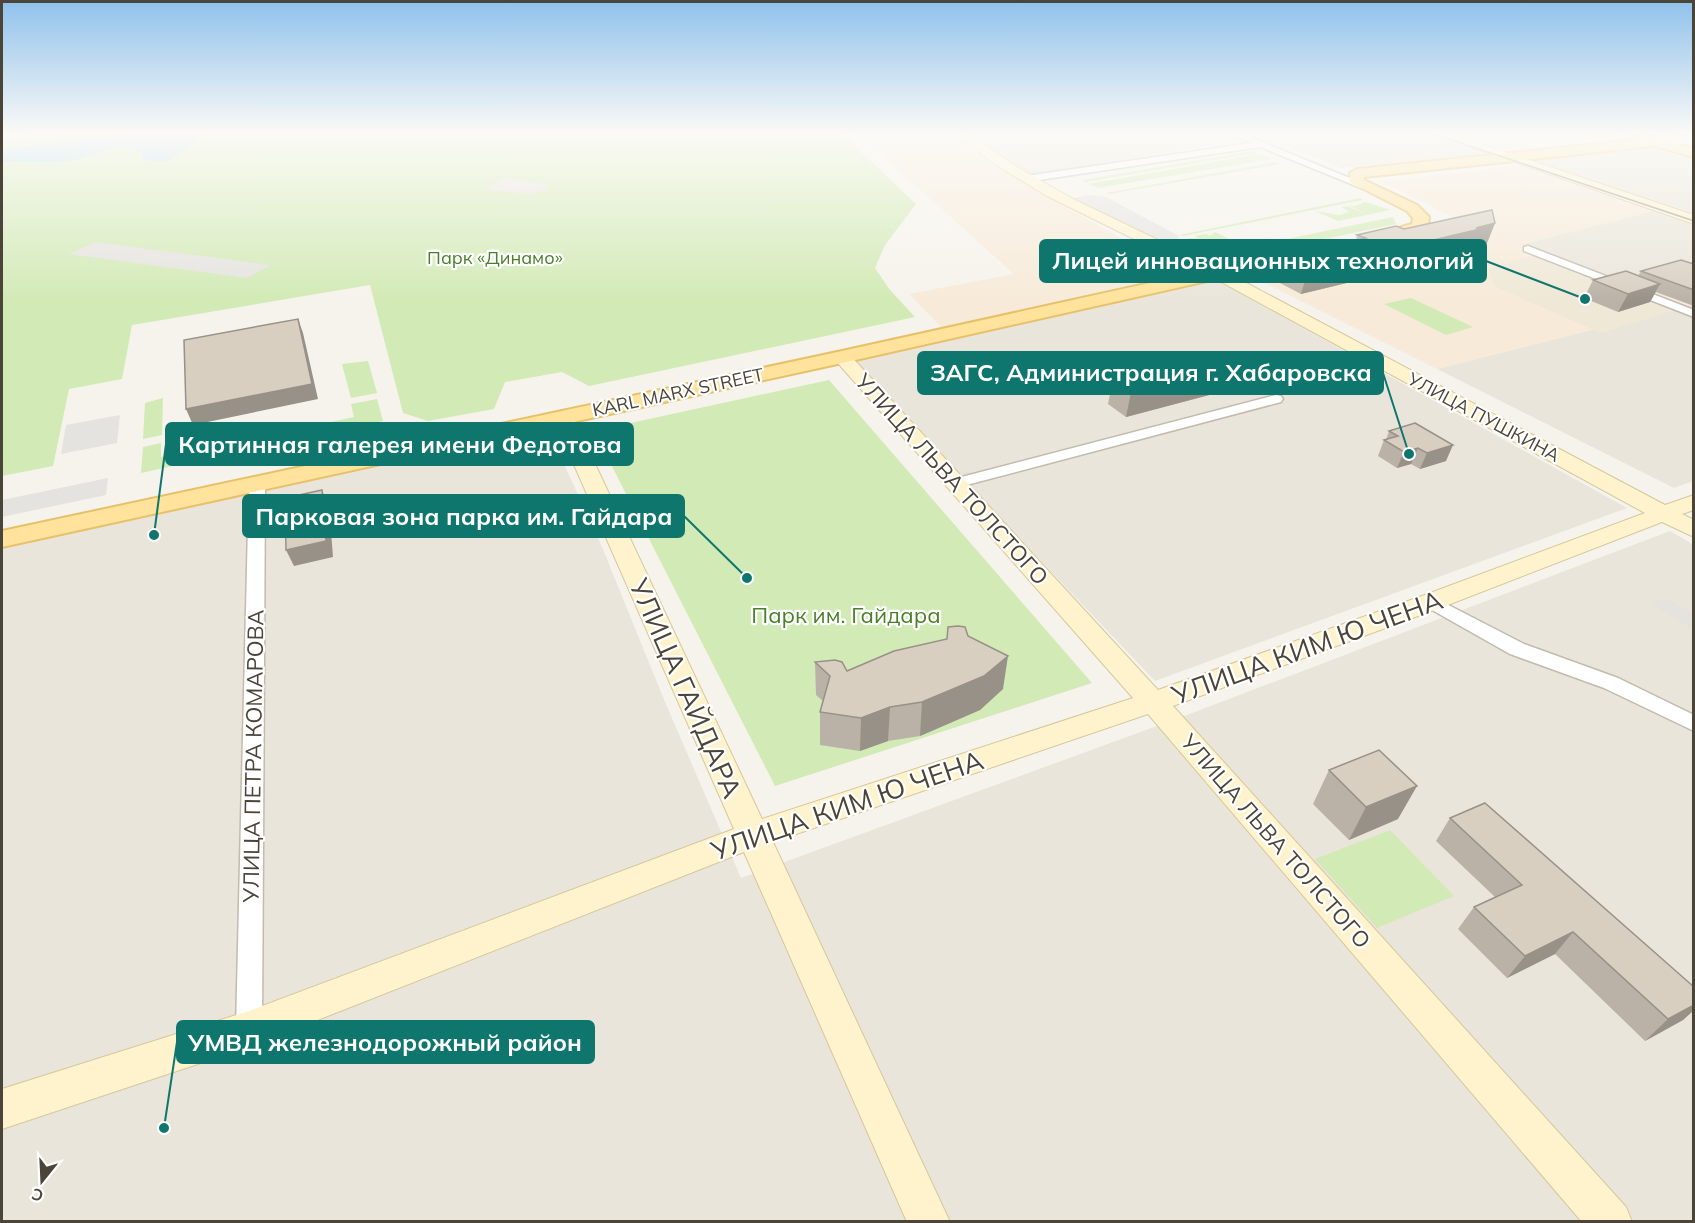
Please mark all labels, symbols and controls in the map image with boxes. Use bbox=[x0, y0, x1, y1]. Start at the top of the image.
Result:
callout: Лицей инновационных технологий bbox=[1040, 240, 1486, 282]
text: Лицей инновационных технологий bbox=[1052, 245, 1474, 275]
park label: Парк «Динамо» bbox=[427, 246, 563, 269]
callout: ЗАГС, Администрация г. Хабаровска bbox=[918, 352, 1383, 394]
text: ЗАГС, Администрация г. Хабаровска bbox=[930, 357, 1372, 387]
street label: KARL MARX STREET bbox=[590, 363, 766, 421]
street label: УЛИЦА ЛЬВА ТОЛСТОГО bbox=[849, 367, 1054, 591]
street label: УЛИЦА ПУШКИНА bbox=[1403, 367, 1564, 467]
callout: Картинная галерея имени Федотова bbox=[166, 423, 633, 465]
text: Картинная галерея имени Федотова bbox=[178, 429, 622, 459]
callout: Парковая зона парка им. Гайдара bbox=[243, 495, 684, 537]
text: Парковая зона парка им. Гайдара bbox=[256, 501, 672, 531]
street label: УЛИЦА ГАЙДАРА bbox=[622, 572, 750, 803]
street label: УЛИЦА КИМ Ю ЧЕНА bbox=[1166, 582, 1447, 712]
park label: Парк им. Гайдара bbox=[751, 601, 941, 629]
street label: УЛИЦА ПЕТРА КОМАРОВА bbox=[236, 609, 270, 904]
street label: УЛИЦА ЛЬВА ТОЛСТОГО bbox=[1175, 727, 1377, 954]
street label: УЛИЦА КИМ Ю ЧЕНА bbox=[705, 742, 988, 868]
callout: УМВД железнодорожный район bbox=[177, 1021, 594, 1063]
text: УМВД железнодорожный район bbox=[187, 1027, 582, 1057]
north arrow bbox=[12, 1151, 72, 1211]
text: С bbox=[29, 1184, 46, 1206]

